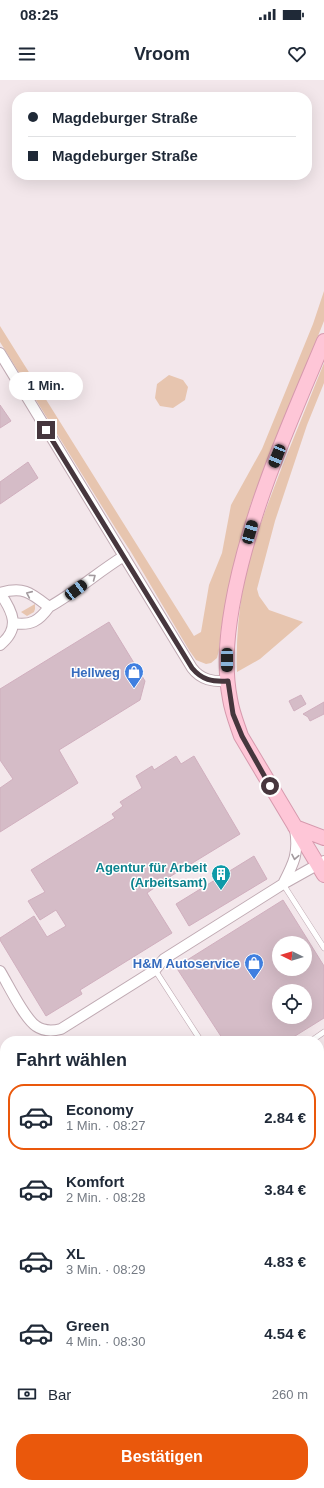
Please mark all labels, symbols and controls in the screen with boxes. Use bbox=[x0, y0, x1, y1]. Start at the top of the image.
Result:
text: 08:25 bbox=[20, 6, 58, 23]
icon: menu bbox=[16, 43, 38, 65]
icon: heart bbox=[286, 43, 308, 65]
text: Vroom bbox=[134, 44, 190, 64]
text: Magdeburger Straße bbox=[52, 109, 198, 126]
text: Magdeburger Straße bbox=[52, 147, 198, 164]
callout: 1 Min. bbox=[9, 372, 83, 400]
text: 1 Min. bbox=[28, 378, 64, 393]
route end bbox=[37, 421, 55, 439]
car bbox=[267, 443, 287, 469]
car bbox=[241, 519, 259, 545]
one-way arrow bbox=[89, 575, 96, 582]
car bbox=[63, 578, 89, 602]
one-way arrow bbox=[26, 591, 34, 599]
car bbox=[221, 648, 233, 672]
shop icon: Hellweg bbox=[123, 661, 145, 689]
place label: Hellweg bbox=[71, 665, 120, 680]
route start bbox=[261, 777, 279, 795]
one-way arrow bbox=[291, 854, 299, 860]
place label: Agentur für Arbeit (Arbeitsamt) bbox=[96, 860, 208, 890]
building icon: Agentur für Arbeit (Arbeitsamt) bbox=[210, 863, 232, 891]
north arrow bbox=[272, 936, 312, 976]
map controls bbox=[272, 936, 312, 1024]
shop icon: H&M Autoservice bbox=[243, 952, 265, 980]
place label: H&M Autoservice bbox=[133, 956, 240, 971]
button: locate bbox=[272, 984, 312, 1024]
text: Fahrt wählen bbox=[16, 1050, 127, 1070]
icon: car bbox=[18, 1099, 54, 1135]
text: Economy bbox=[66, 1101, 134, 1118]
text: 2.84 € bbox=[264, 1109, 306, 1126]
text: 1 Min. · 08:27 bbox=[66, 1118, 146, 1133]
icon: car bbox=[18, 1171, 54, 1207]
text: Komfort bbox=[66, 1173, 124, 1190]
text: 3.84 € bbox=[264, 1181, 306, 1198]
text: 2 Min. · 08:28 bbox=[66, 1190, 146, 1205]
icon: car bbox=[18, 1243, 54, 1279]
text: XL bbox=[66, 1245, 85, 1262]
text: 4.83 € bbox=[264, 1253, 306, 1270]
text: 3 Min. · 08:29 bbox=[66, 1262, 146, 1277]
icon: car bbox=[18, 1315, 54, 1351]
text: Green bbox=[66, 1317, 109, 1334]
text: 4.54 € bbox=[264, 1325, 306, 1342]
text: 4 Min. · 08:30 bbox=[66, 1334, 146, 1349]
icon: cash bbox=[16, 1383, 38, 1405]
text: Bar bbox=[48, 1386, 71, 1403]
text: 260 m bbox=[272, 1387, 308, 1402]
button: Bestätigen bbox=[16, 1434, 308, 1480]

